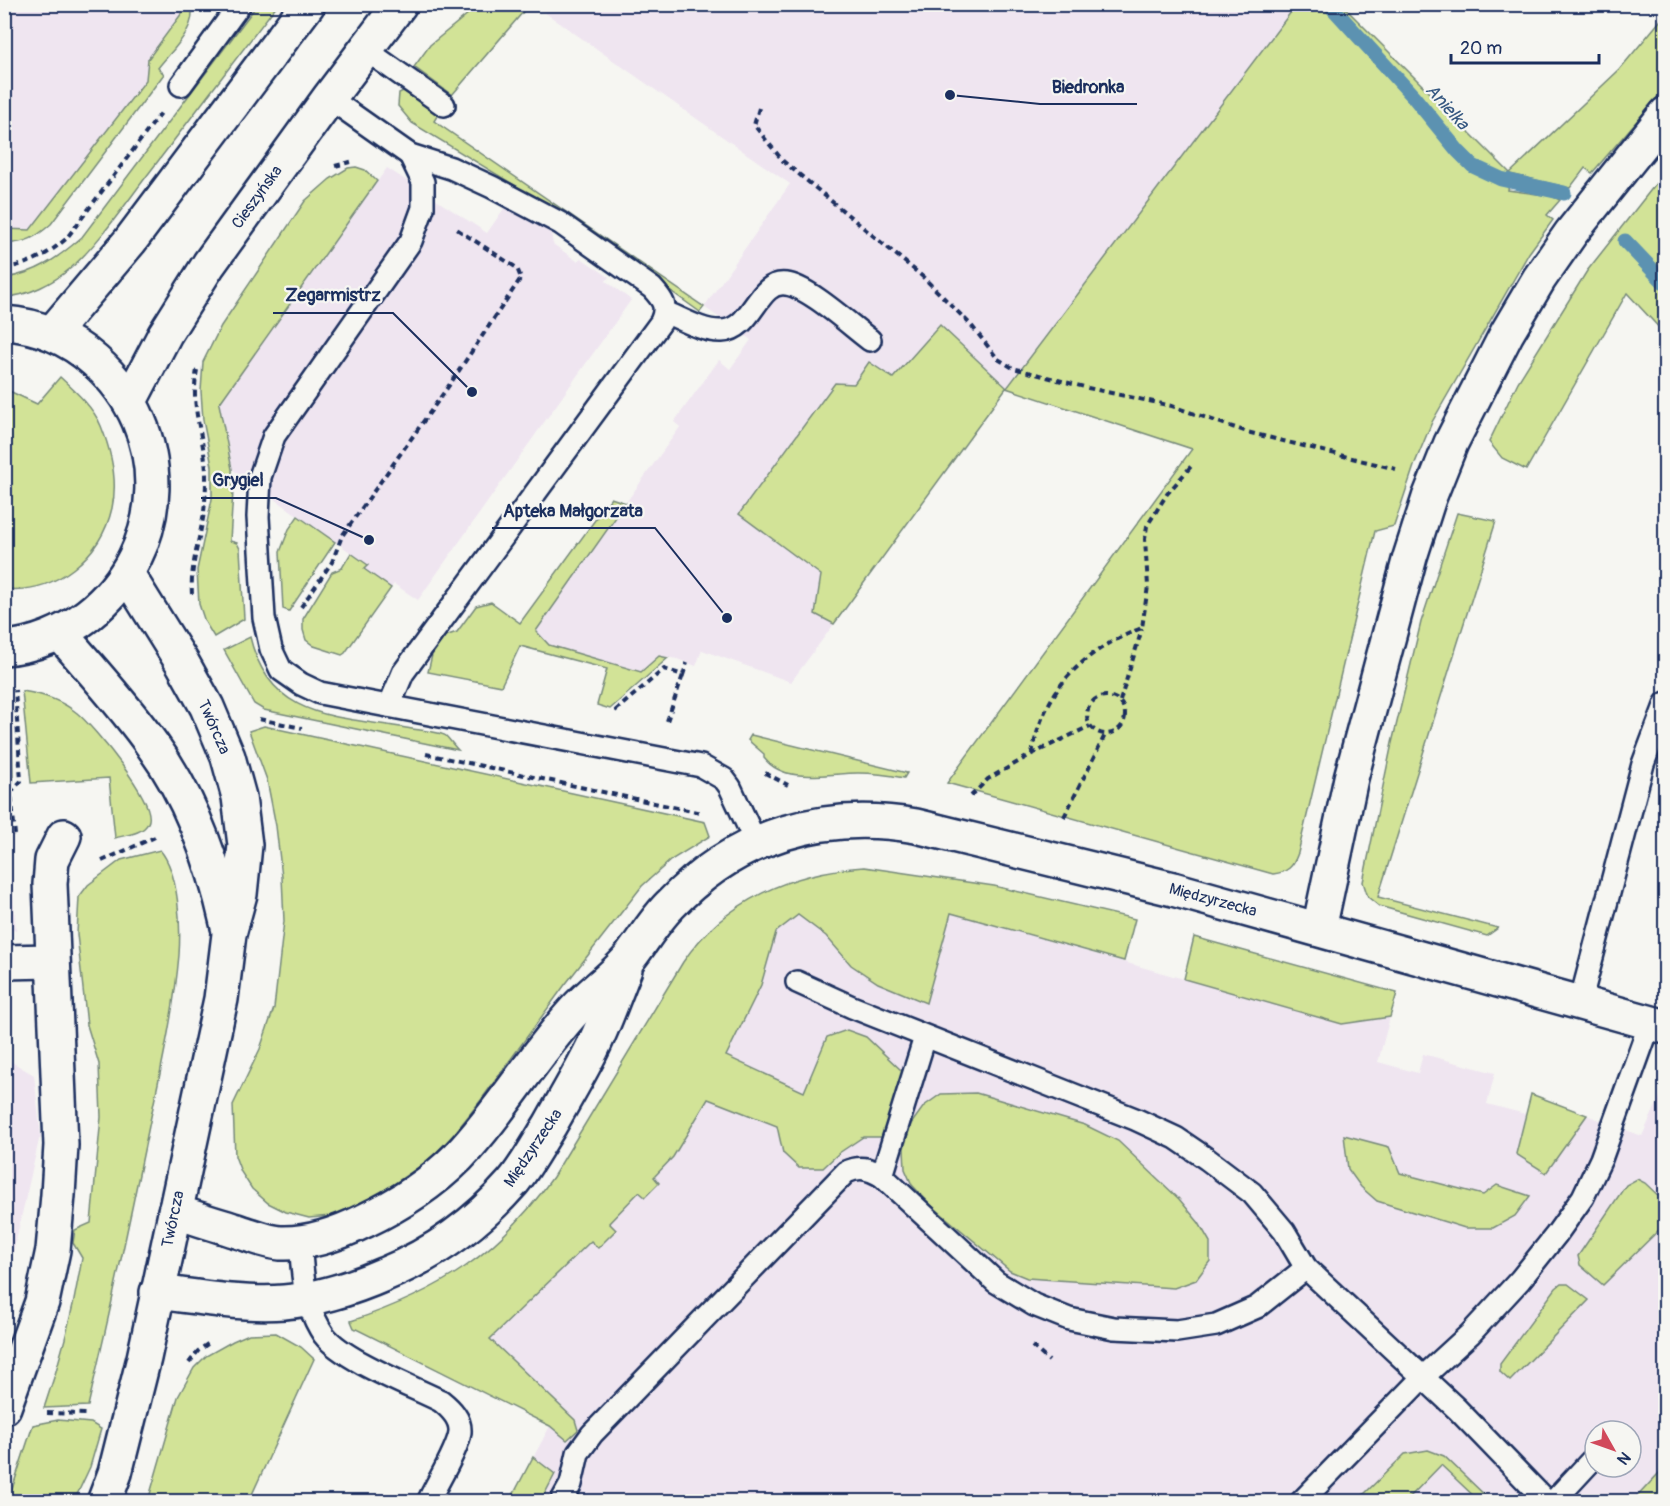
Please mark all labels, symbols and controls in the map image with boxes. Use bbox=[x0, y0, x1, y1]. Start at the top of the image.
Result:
scale bar bbox=[1451, 27, 1600, 65]
text: 20 m bbox=[1460, 37, 1502, 60]
callout: Biedronka bbox=[1040, 68, 1137, 104]
text: Biedronka bbox=[1052, 76, 1125, 99]
water label: Anielka bbox=[1420, 79, 1475, 136]
street label: Cieszyńska bbox=[227, 161, 287, 233]
callout: Zegarmistrz bbox=[273, 277, 393, 313]
text: Zegarmistrz bbox=[285, 284, 381, 307]
callout: Grygiel bbox=[201, 462, 276, 498]
text: Grygiel bbox=[212, 469, 264, 492]
callout: Apteka Małgorzata bbox=[492, 492, 655, 528]
text: Apteka Małgorzata bbox=[503, 500, 644, 523]
street label: Twórcza bbox=[193, 697, 235, 757]
street label: Międzyrzecka bbox=[1167, 879, 1259, 921]
street label: Międzyrzecka bbox=[500, 1105, 566, 1191]
street label: Twórcza bbox=[157, 1189, 189, 1249]
north arrow bbox=[1583, 1419, 1643, 1479]
text: N bbox=[1612, 1447, 1635, 1469]

